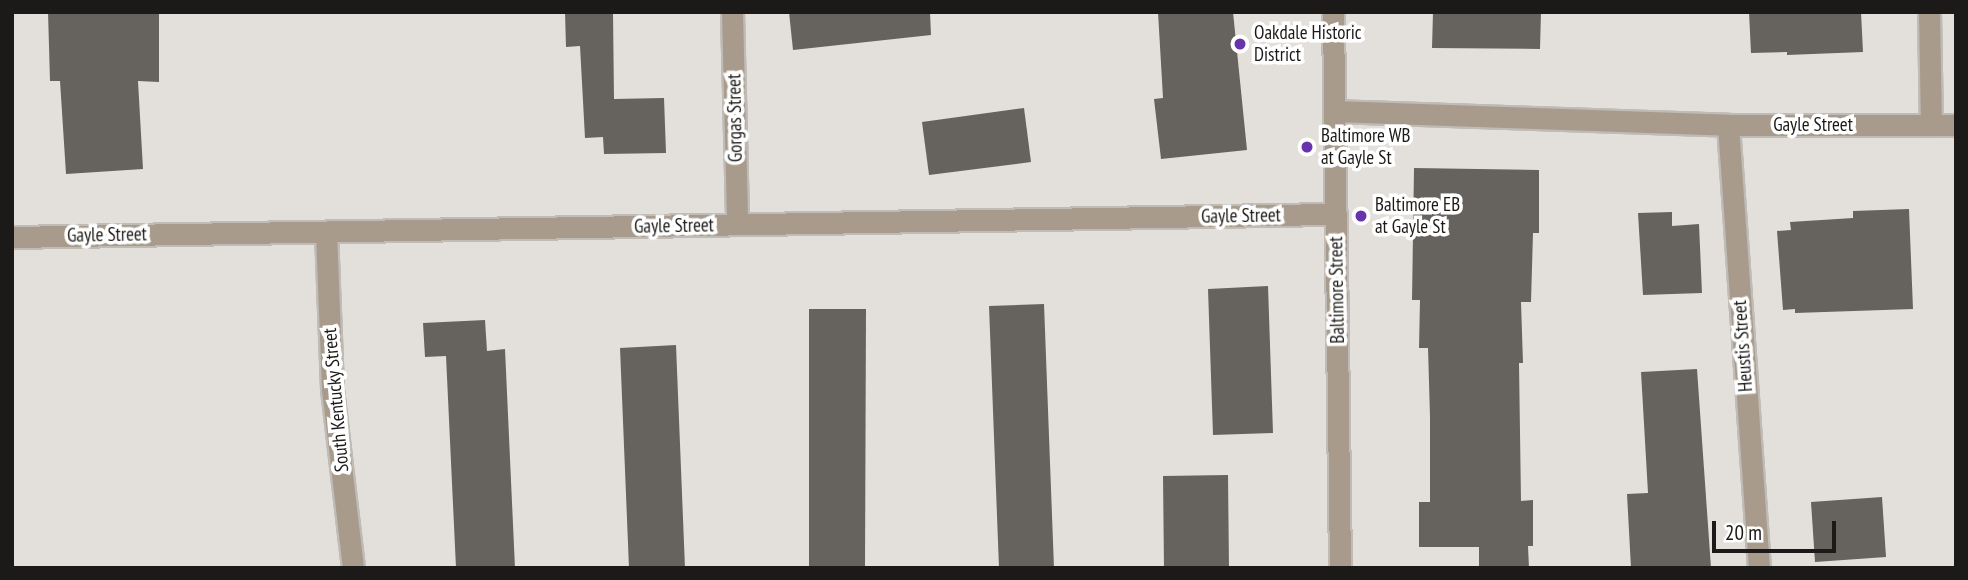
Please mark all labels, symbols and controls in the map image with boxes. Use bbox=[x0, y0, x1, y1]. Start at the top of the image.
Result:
place label: Oakdale Historic District bbox=[1254, 22, 1362, 66]
marker: Oakdale Historic District bbox=[1232, 36, 1248, 52]
street label: Gorgas Street bbox=[723, 74, 747, 162]
street label: Gayle Street bbox=[1773, 114, 1853, 136]
place label: Baltimore WB at Gayle St bbox=[1321, 125, 1411, 169]
marker: Baltimore WB at Gayle St bbox=[1299, 139, 1315, 155]
place label: Baltimore EB at Gayle St bbox=[1375, 194, 1460, 238]
street label: Gayle Street bbox=[1201, 204, 1281, 228]
marker: Baltimore EB at Gayle St bbox=[1353, 208, 1369, 224]
street label: Gayle Street bbox=[634, 214, 714, 238]
street label: Gayle Street bbox=[67, 223, 147, 247]
street label: Baltimore Street bbox=[1325, 236, 1349, 344]
street label: Heustis Street bbox=[1728, 299, 1758, 393]
street label: South Kentucky Street bbox=[318, 327, 354, 473]
scale bar bbox=[1716, 506, 1840, 550]
text: 20 m bbox=[1725, 519, 1762, 546]

